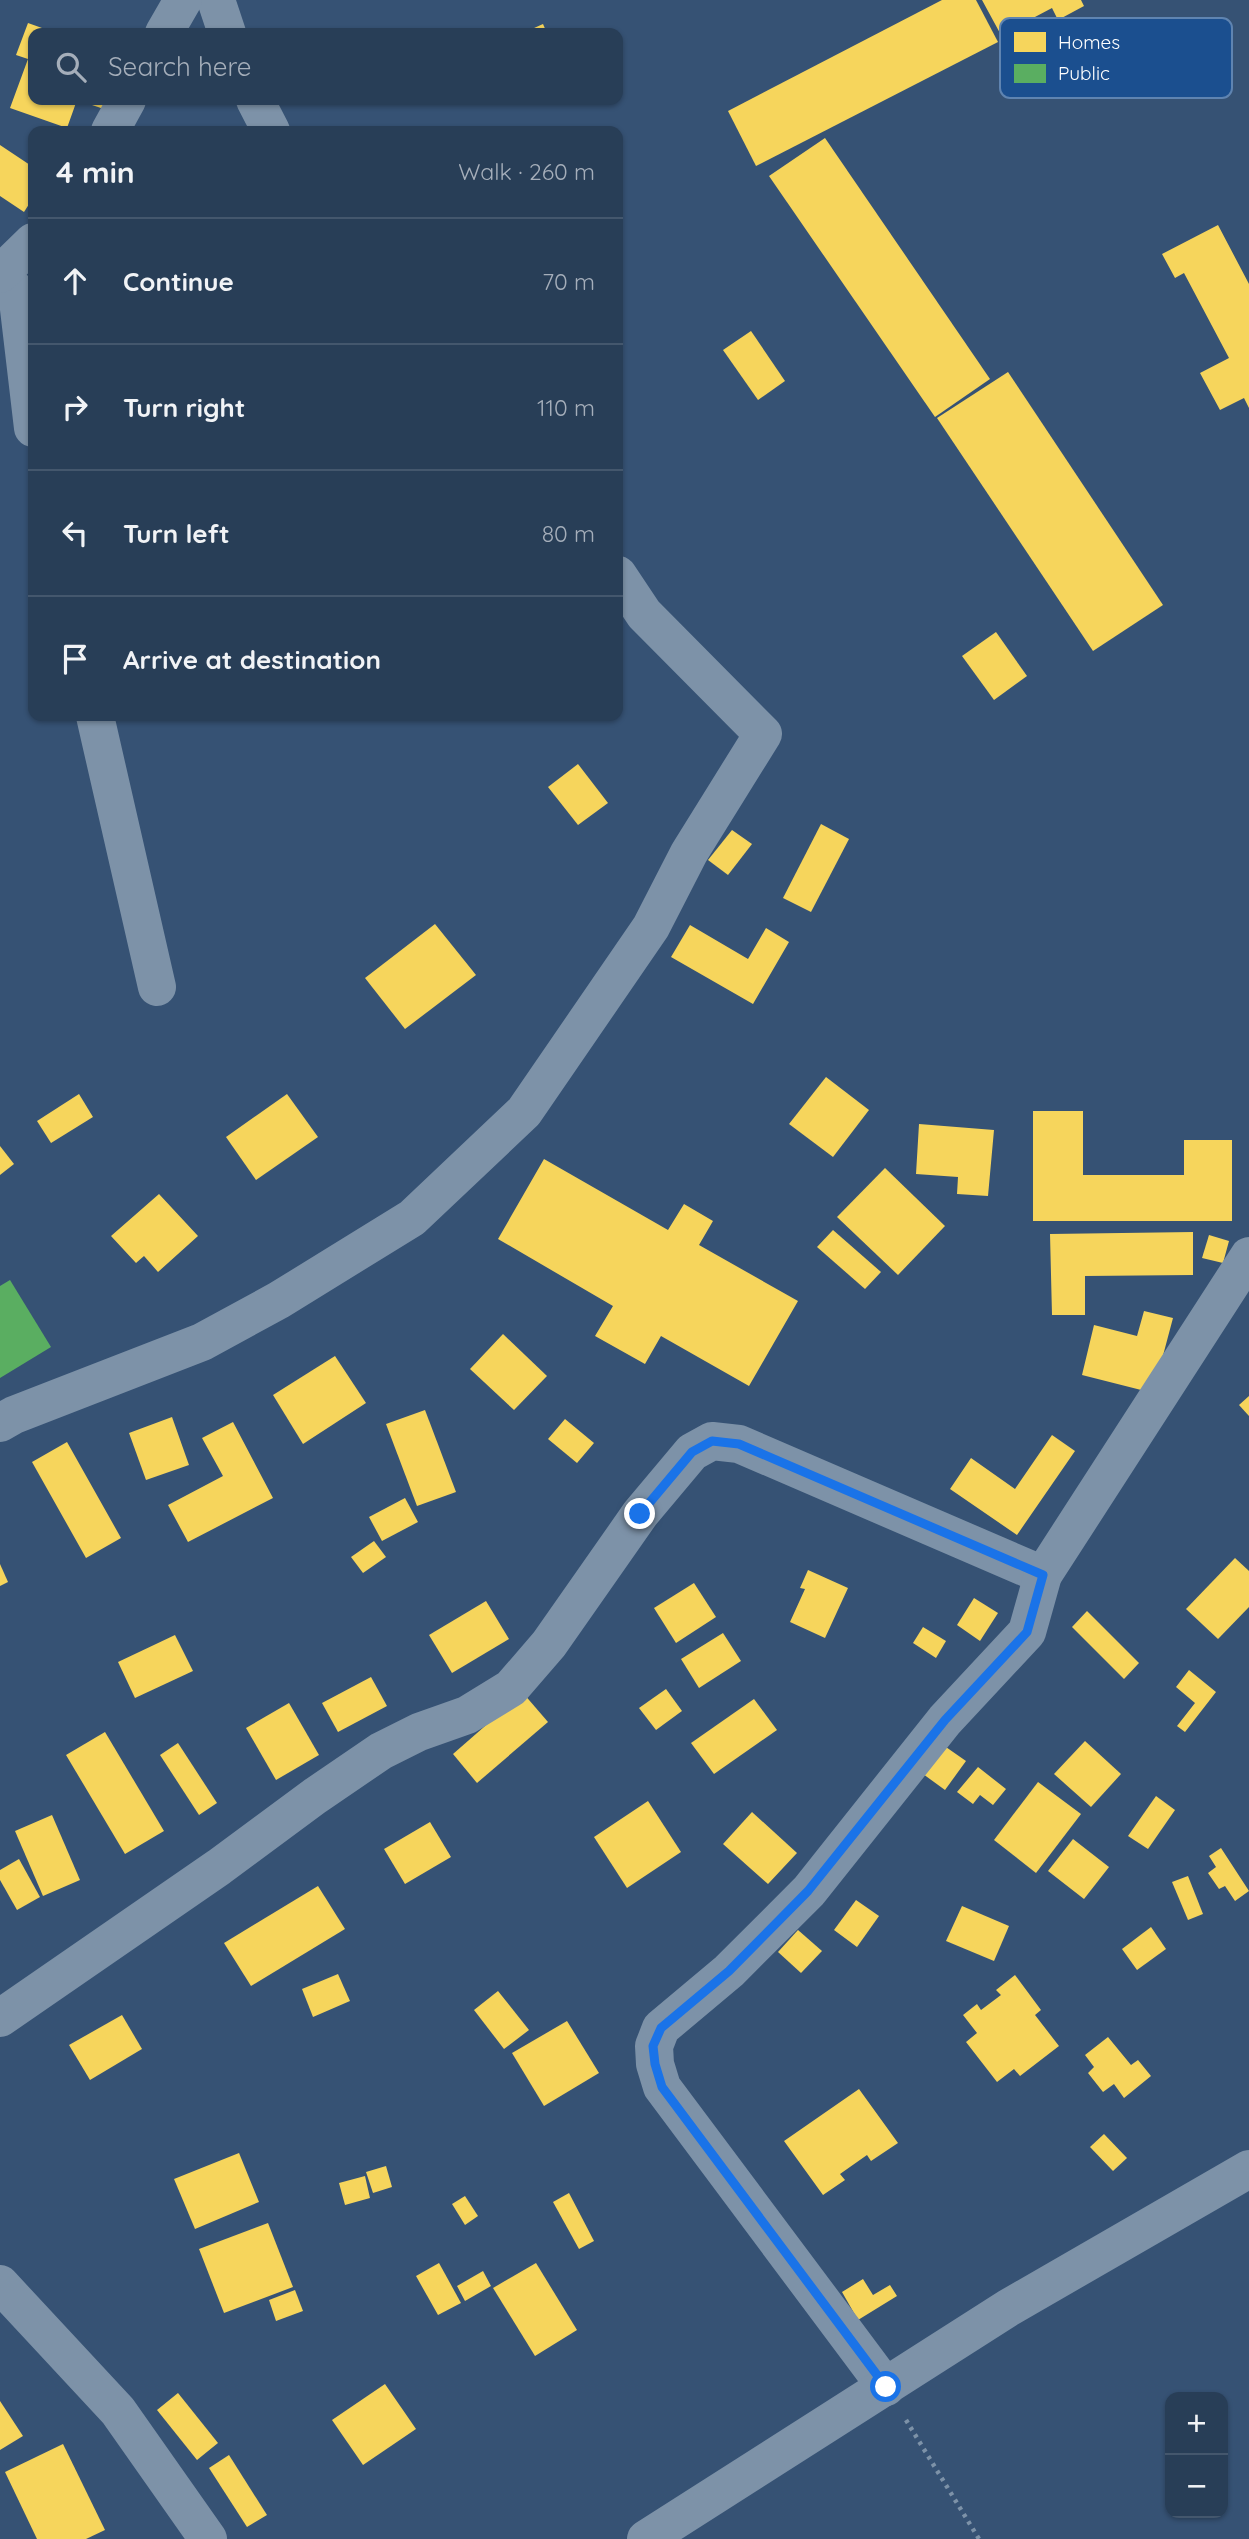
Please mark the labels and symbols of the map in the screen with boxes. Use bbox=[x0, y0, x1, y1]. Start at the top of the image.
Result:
legend bbox=[1000, 18, 1232, 98]
text: Homes bbox=[1058, 30, 1120, 54]
text: Public bbox=[1058, 61, 1110, 85]
route end bbox=[624, 1498, 655, 1529]
route start bbox=[870, 2371, 901, 2402]

